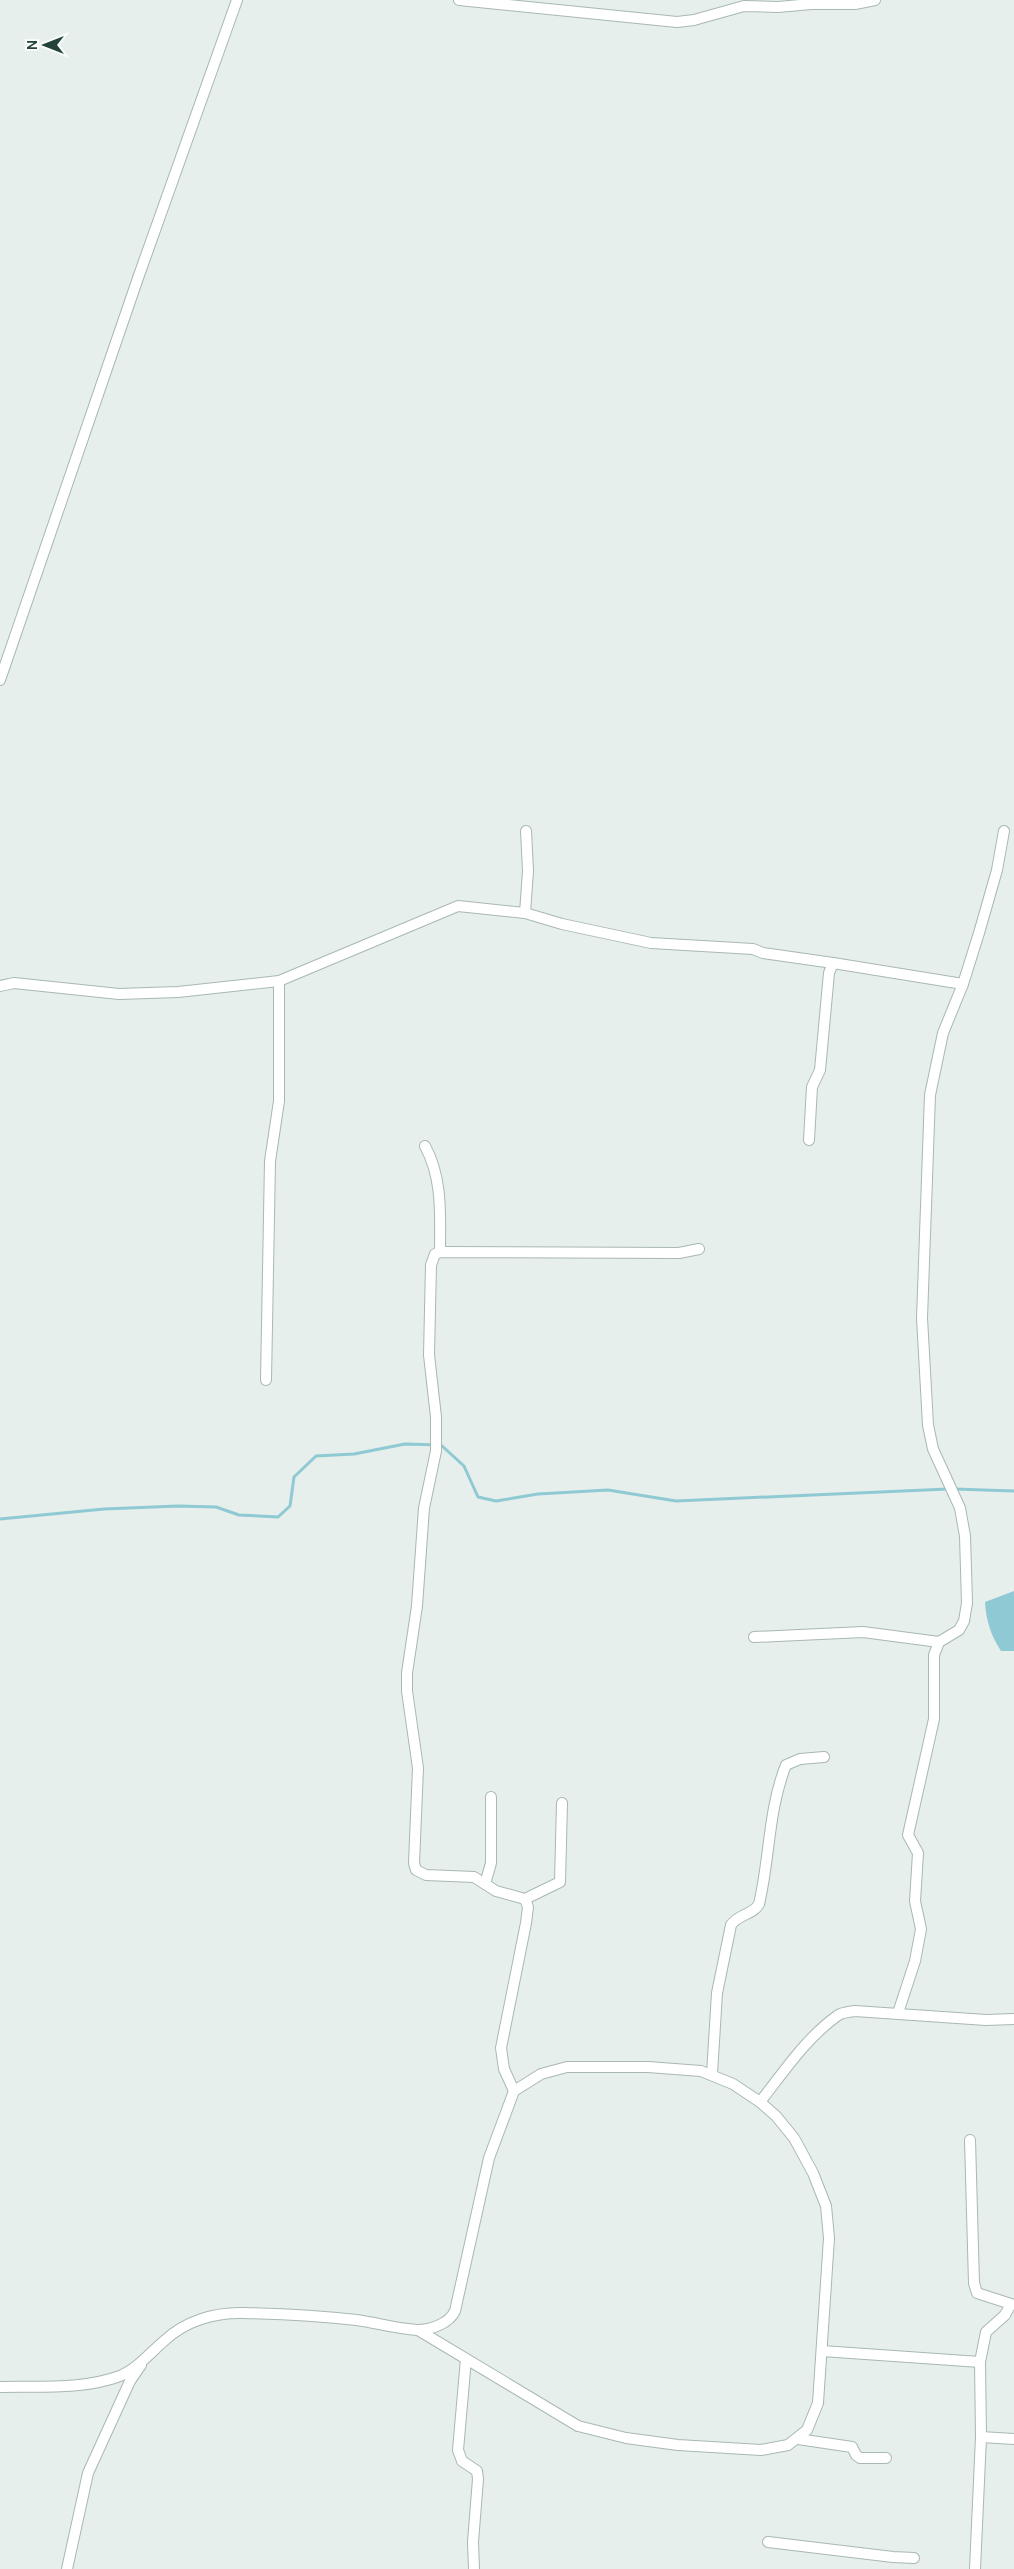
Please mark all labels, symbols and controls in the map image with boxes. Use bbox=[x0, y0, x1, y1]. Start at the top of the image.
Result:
north arrow bbox=[20, 20, 70, 70]
text: N bbox=[22, 40, 41, 50]

